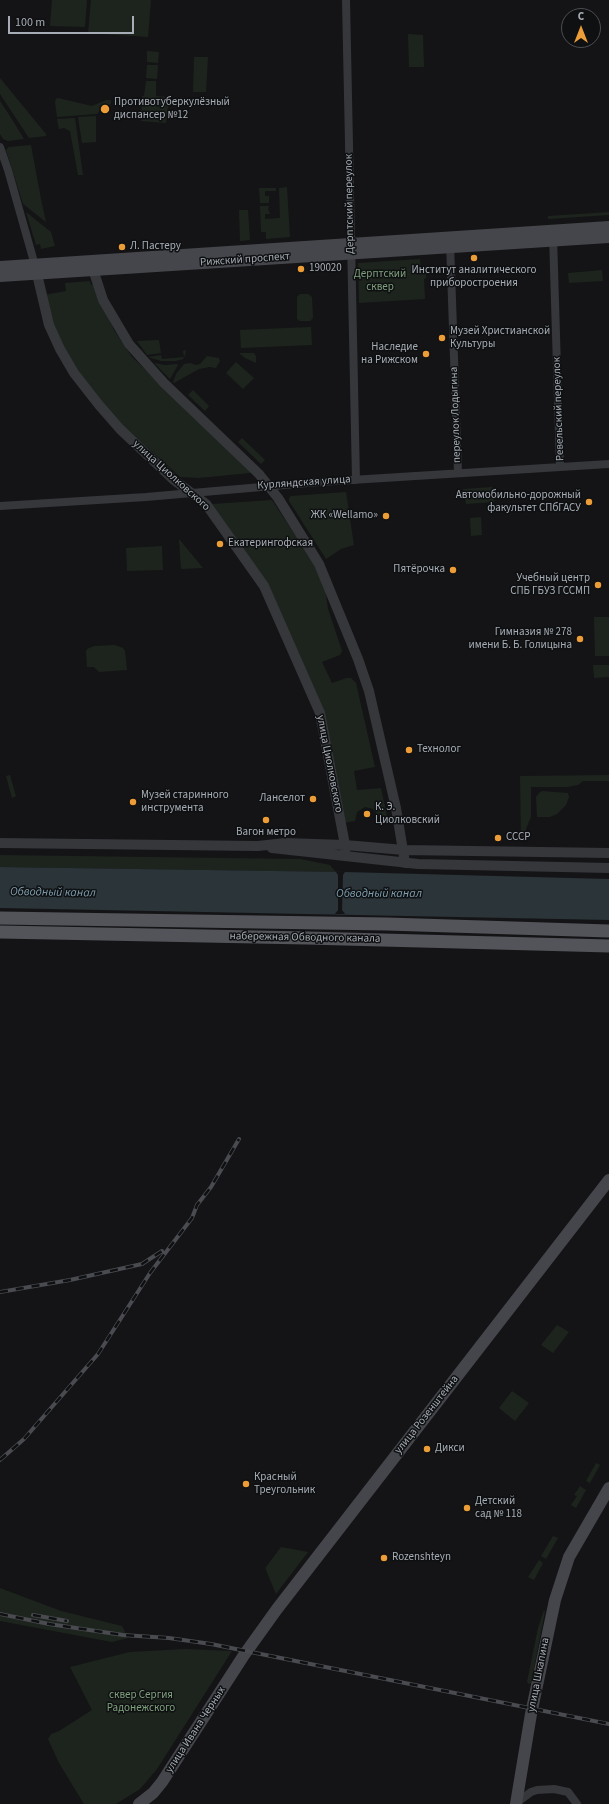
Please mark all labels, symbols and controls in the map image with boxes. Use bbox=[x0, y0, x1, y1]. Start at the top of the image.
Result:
scale bar bbox=[10, 8, 136, 34]
north arrow bbox=[561, 8, 601, 48]
text: С bbox=[578, 9, 584, 24]
text: 100 m bbox=[15, 14, 45, 31]
place label: Противотуберкулёзный диспансер №12 bbox=[114, 96, 230, 122]
marker: Противотуберкулёзный диспансер №12 bbox=[99, 103, 111, 115]
street label: Дерптский переулок bbox=[343, 154, 357, 254]
place label: Л. Пастеру bbox=[130, 240, 181, 254]
marker: Л. Пастеру bbox=[117, 242, 127, 252]
street label: Рижский проспект bbox=[200, 250, 290, 270]
marker: Институт аналитического приборостроения bbox=[469, 253, 479, 263]
place label: 190020 bbox=[309, 262, 342, 276]
marker: 190020 bbox=[296, 264, 306, 274]
place label: Институт аналитического приборостроения bbox=[412, 264, 536, 290]
park label: Дерптский сквер bbox=[354, 268, 406, 294]
place label: Музей Христианской Культуры bbox=[450, 325, 550, 351]
marker: Музей Христианской Культуры bbox=[437, 333, 447, 343]
place label: Наследие на Рижском bbox=[361, 341, 418, 367]
marker: Наследие на Рижском bbox=[421, 349, 431, 359]
street label: Ревельский переулок bbox=[551, 357, 567, 461]
street label: переулок Лодыгина bbox=[448, 367, 464, 463]
street label: улица Циолковского bbox=[130, 438, 212, 514]
street label: Курляндская улица bbox=[257, 473, 351, 493]
place label: Автомобильно-дорожный факультет СПбГАСУ bbox=[456, 489, 581, 515]
marker: Автомобильно-дорожный факультет СПбГАСУ bbox=[584, 497, 594, 507]
place label: ЖК «Wellamo» bbox=[311, 509, 378, 523]
marker: ЖК «Wellamo» bbox=[381, 511, 391, 521]
place label: Екатерингофская bbox=[228, 537, 313, 551]
marker: Екатерингофская bbox=[215, 539, 225, 549]
place label: Пятёрочка bbox=[393, 563, 445, 577]
marker: Пятёрочка bbox=[448, 565, 458, 575]
place label: Учебный центр СПБ ГБУЗ ГССМП bbox=[510, 572, 590, 598]
marker: Учебный центр СПБ ГБУЗ ГССМП bbox=[593, 580, 603, 590]
place label: Гимназия № 278 имени Б. Б. Голицына bbox=[469, 626, 572, 652]
marker: Гимназия № 278 имени Б. Б. Голицына bbox=[575, 634, 585, 644]
street label: улица Циолковского bbox=[313, 714, 345, 814]
place label: Технолог bbox=[417, 743, 461, 757]
marker: Технолог bbox=[404, 745, 414, 755]
place label: Музей старинного инструмента bbox=[141, 789, 229, 815]
place label: Ланселот bbox=[259, 792, 305, 806]
marker: Ланселот bbox=[308, 794, 318, 804]
marker: Музей старинного инструмента bbox=[128, 797, 138, 807]
place label: К. Э. Циолковский bbox=[375, 801, 440, 827]
marker: К. Э. Циолковский bbox=[362, 809, 372, 819]
marker: Вагон метро bbox=[261, 815, 271, 825]
place label: Вагон метро bbox=[236, 826, 296, 840]
place label: СССР bbox=[506, 831, 530, 845]
marker: СССР bbox=[493, 833, 503, 843]
water label: Обводный канал bbox=[10, 885, 96, 901]
water label: Обводный канал bbox=[336, 887, 422, 901]
street label: набережная Обводного канала bbox=[229, 930, 381, 946]
street label: улица Розенштейна bbox=[392, 1373, 462, 1457]
place label: Дикси bbox=[435, 1442, 465, 1456]
marker: Дикси bbox=[422, 1444, 432, 1454]
place label: Красный Треугольник bbox=[254, 1471, 315, 1497]
marker: Красный Треугольник bbox=[241, 1479, 251, 1489]
place label: Детский сад № 118 bbox=[475, 1495, 522, 1521]
marker: Детский сад № 118 bbox=[462, 1503, 472, 1513]
place label: Rozenshteyn bbox=[392, 1551, 451, 1565]
marker: Rozenshteyn bbox=[379, 1553, 389, 1563]
street label: улица Шкапина bbox=[525, 1637, 553, 1713]
street label: улица Ивана Черных bbox=[163, 1684, 229, 1776]
park label: сквер Сергия Радонежского bbox=[107, 1689, 175, 1715]

